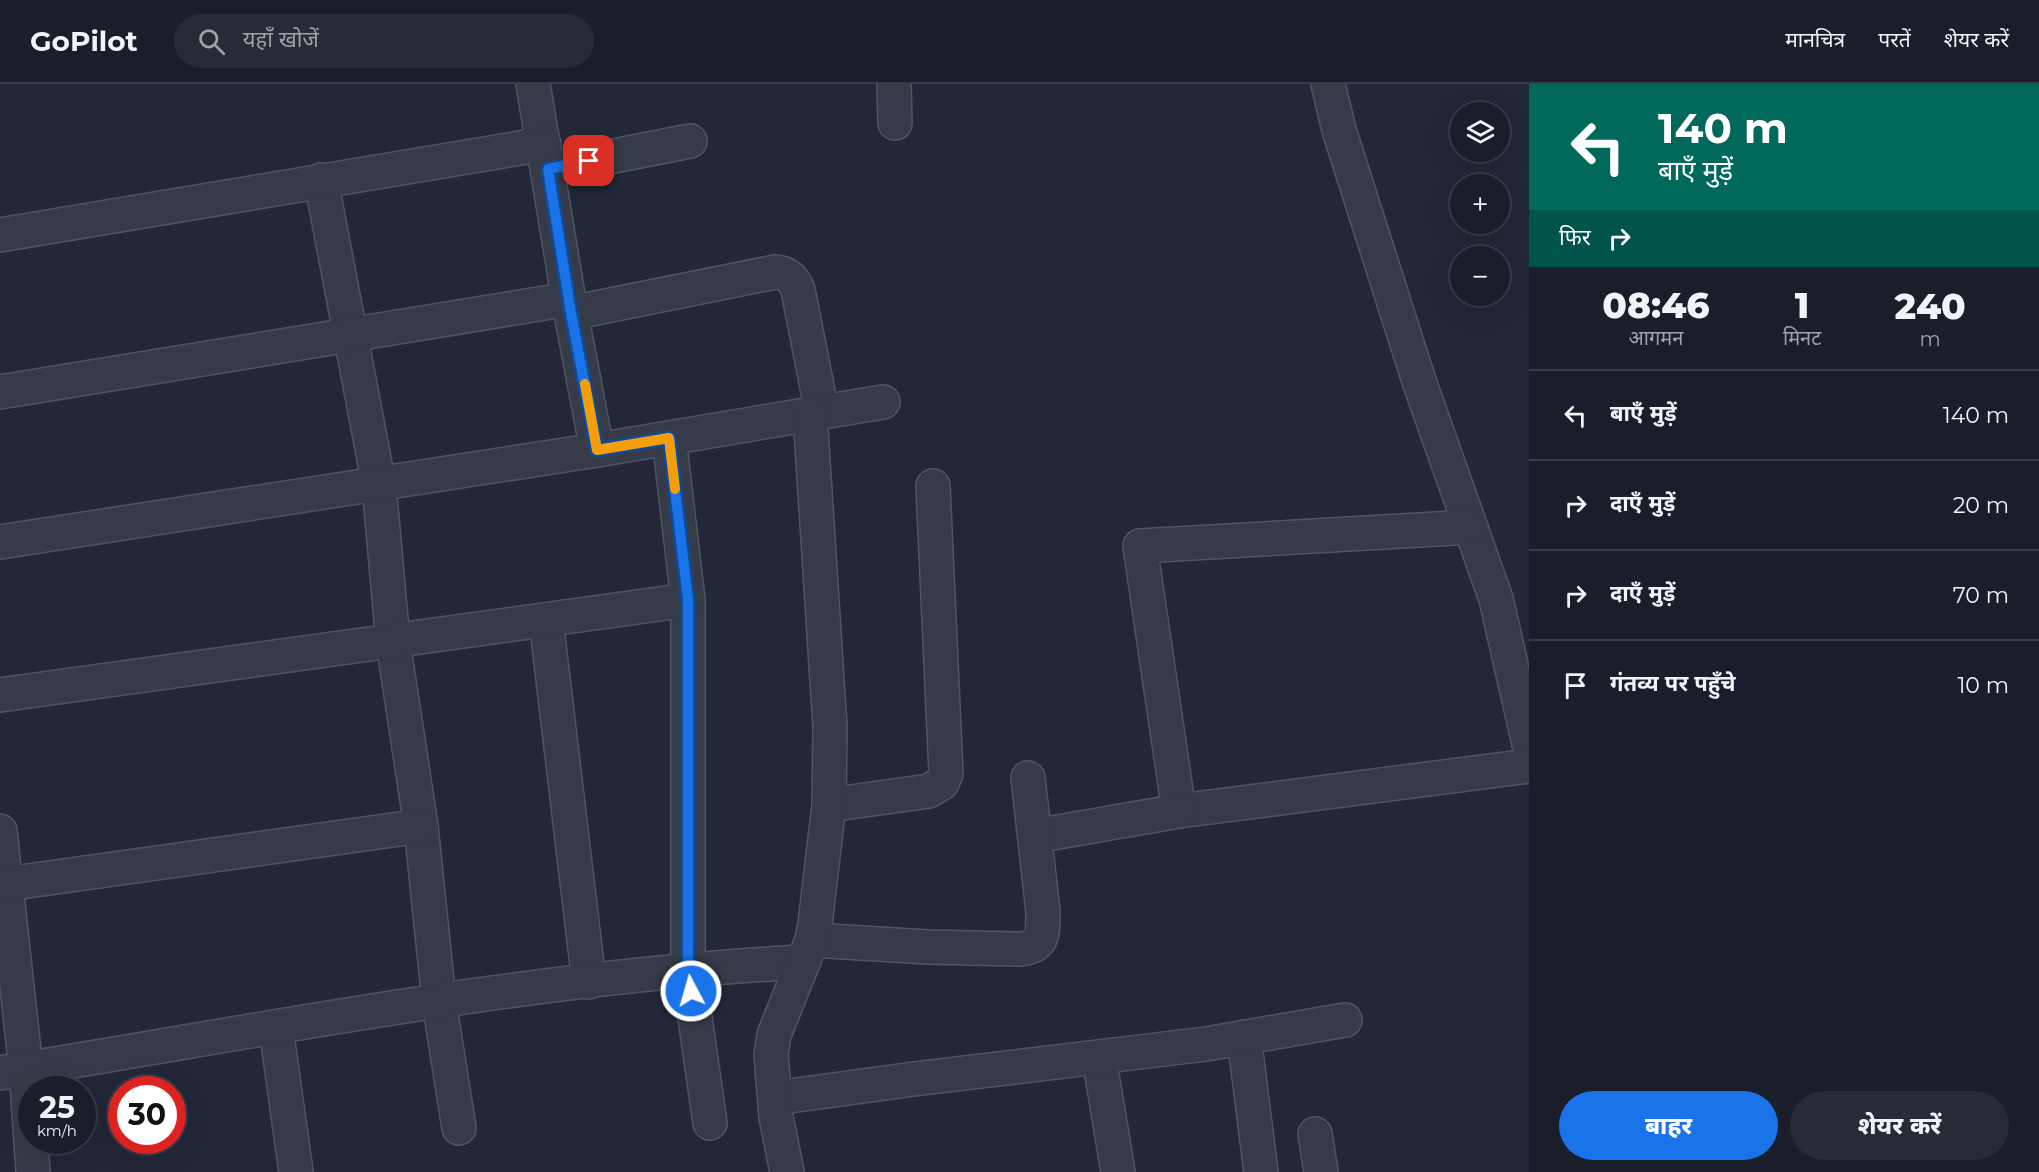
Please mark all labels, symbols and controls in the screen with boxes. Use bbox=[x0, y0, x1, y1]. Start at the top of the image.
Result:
search box bbox=[174, 14, 594, 68]
text: GoPilot bbox=[30, 24, 138, 58]
icon: search bbox=[195, 25, 228, 58]
text: यहाँ खोजें bbox=[243, 26, 319, 53]
text: मानचित्र bbox=[1785, 27, 1845, 52]
text: परतें bbox=[1878, 27, 1911, 52]
text: शेयर करें bbox=[1944, 27, 2009, 52]
map controls bbox=[1450, 102, 1510, 306]
button: layers bbox=[1450, 102, 1510, 162]
text: 140 m bbox=[1658, 102, 1788, 154]
icon: left bbox=[1559, 108, 1637, 186]
pin bbox=[563, 135, 614, 186]
icon: arrive bbox=[572, 144, 605, 177]
text: बाएँ मुड़ें bbox=[1658, 154, 1733, 187]
button: + bbox=[1450, 174, 1510, 234]
icon: right bbox=[1603, 222, 1636, 255]
text: फिर bbox=[1559, 224, 1591, 251]
button: − bbox=[1450, 246, 1510, 306]
text: 08:46 bbox=[1602, 283, 1710, 327]
text: 1 bbox=[1795, 283, 1809, 327]
text: 240 bbox=[1895, 284, 1966, 328]
text: आगमन bbox=[1629, 326, 1683, 350]
text: मिनट bbox=[1783, 326, 1821, 350]
text: m bbox=[1920, 327, 1941, 351]
icon: left bbox=[1559, 399, 1592, 432]
text: बाएँ मुड़ें bbox=[1610, 400, 1677, 427]
text: 140 m bbox=[1943, 402, 2009, 429]
icon: right bbox=[1559, 489, 1592, 522]
text: दाएँ मुड़ें bbox=[1610, 490, 1675, 517]
text: 20 m bbox=[1953, 492, 2009, 519]
icon: right bbox=[1559, 579, 1592, 612]
text: दाएँ मुड़ें bbox=[1610, 580, 1675, 607]
text: 70 m bbox=[1953, 582, 2009, 609]
icon: arrive bbox=[1559, 669, 1592, 702]
text: गंतव्य पर पहुँचे bbox=[1610, 670, 1736, 697]
text: 10 m bbox=[1957, 672, 2009, 699]
position arrow bbox=[659, 959, 723, 1023]
speed limit sign: 30 bbox=[108, 1076, 186, 1154]
text: 25 bbox=[39, 1089, 75, 1126]
button: बाहर bbox=[1559, 1091, 1778, 1160]
button: शेयर करें bbox=[1790, 1091, 2009, 1160]
text: km/h bbox=[37, 1121, 77, 1140]

